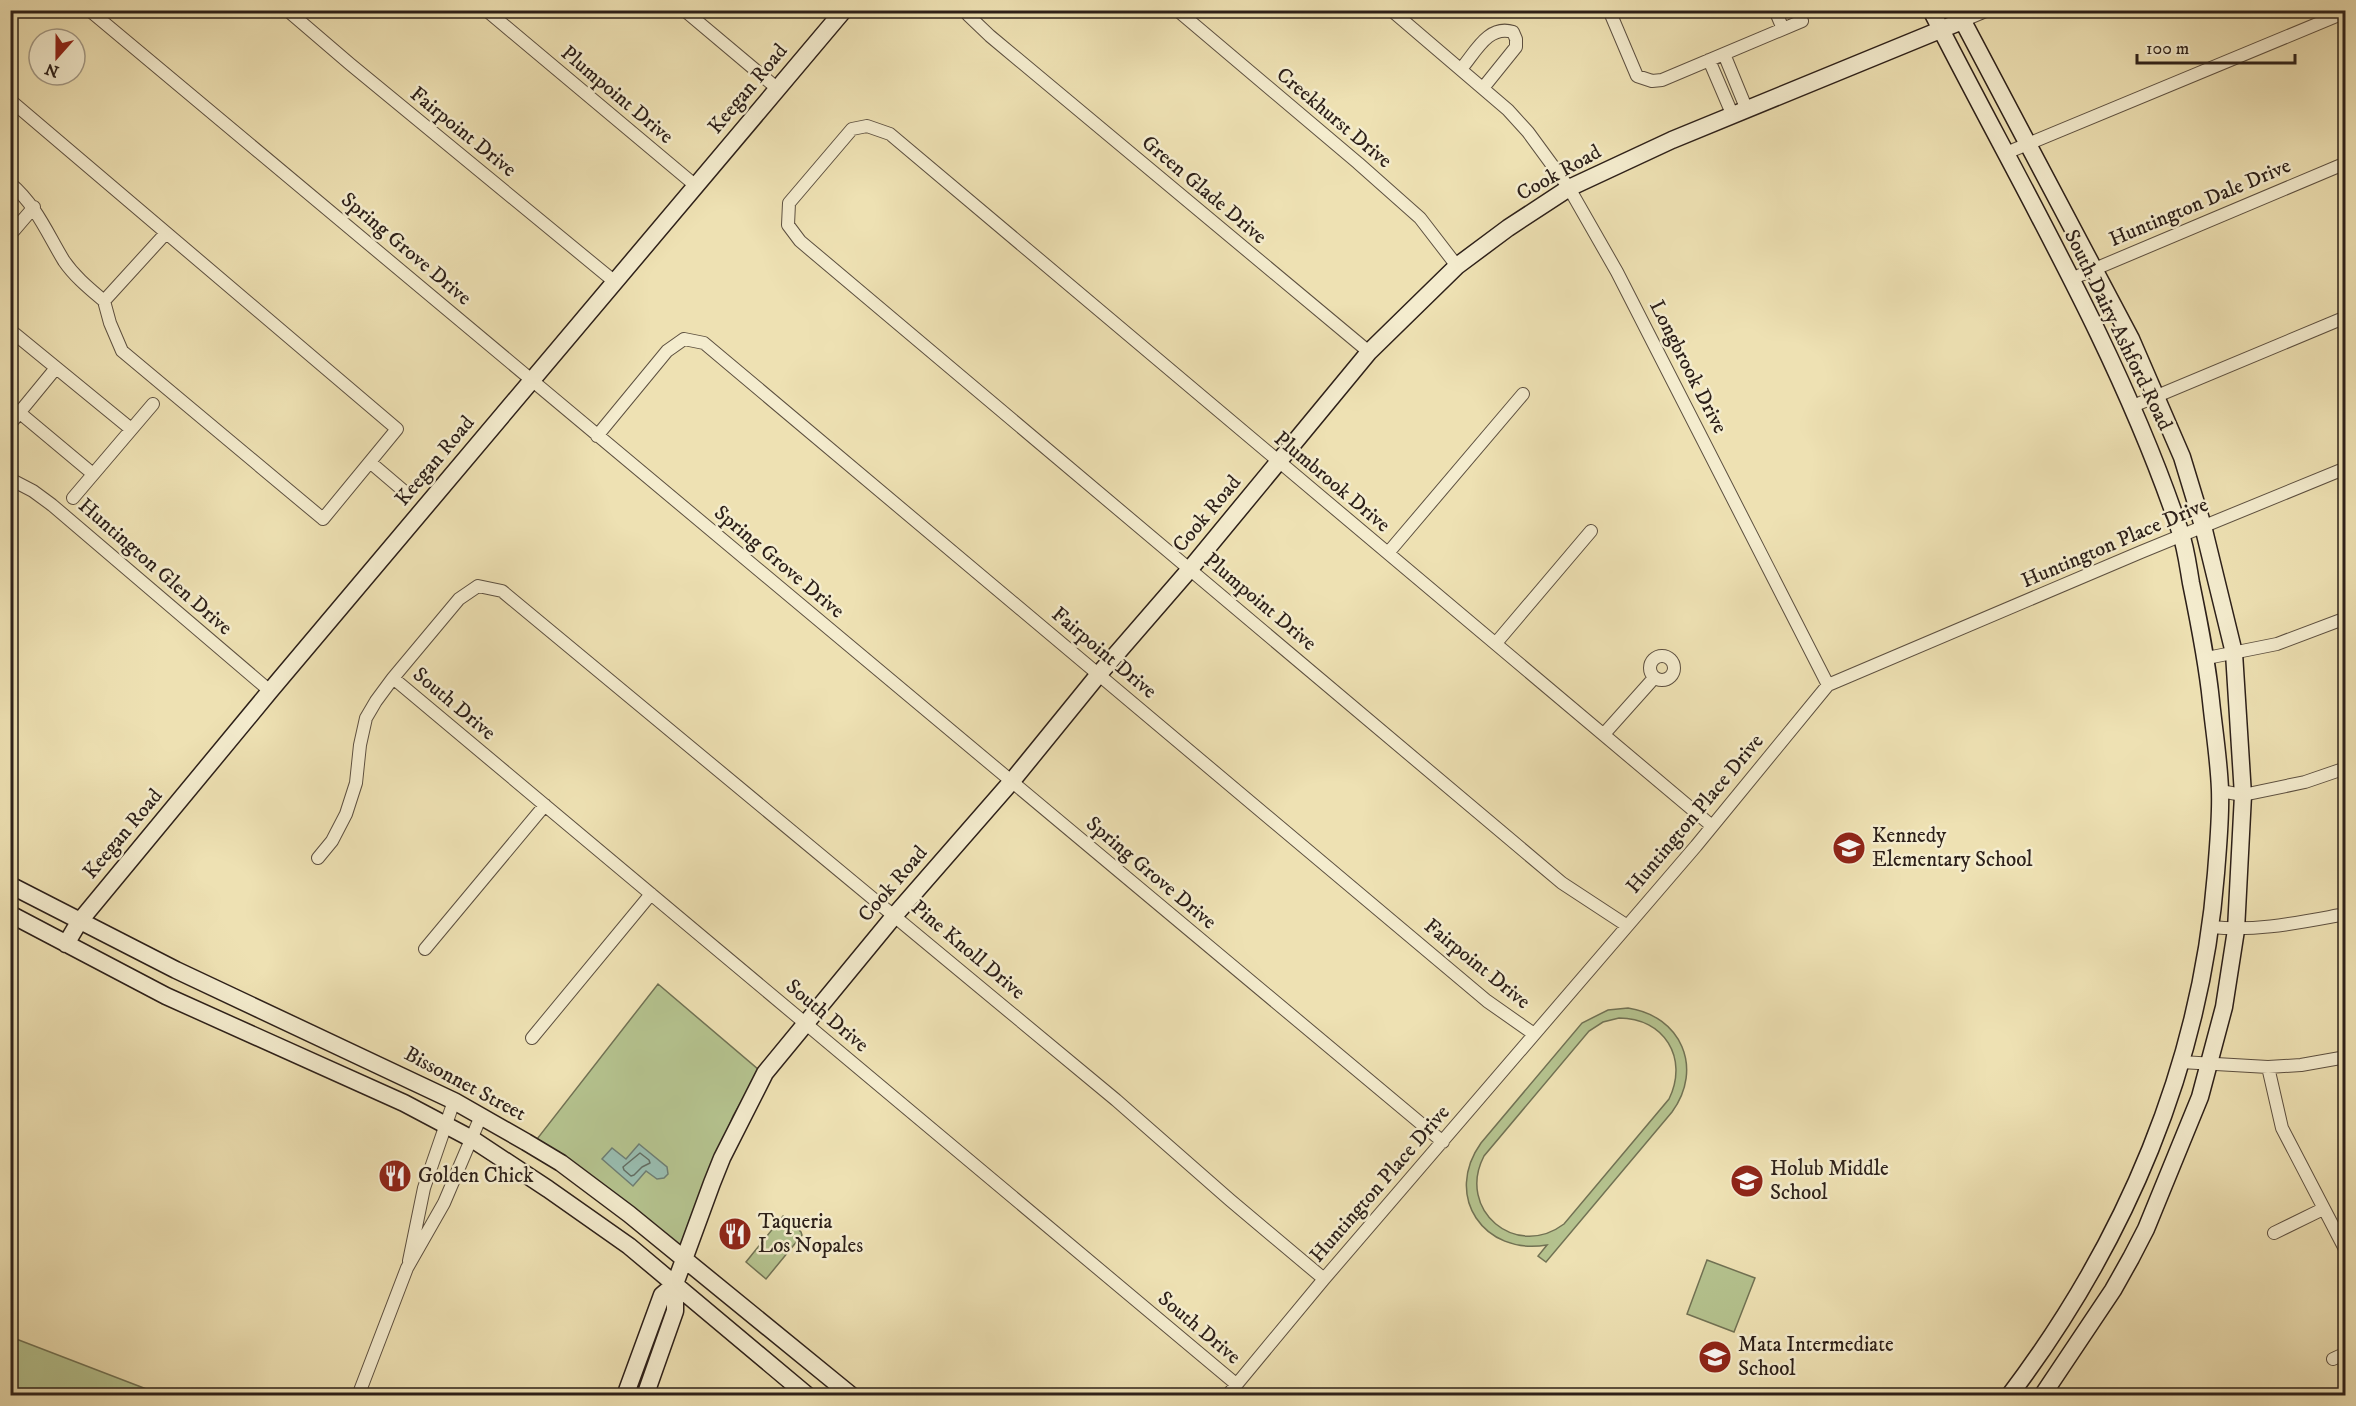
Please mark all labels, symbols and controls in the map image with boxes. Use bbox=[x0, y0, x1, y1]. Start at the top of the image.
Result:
north arrow bbox=[27, 27, 87, 87]
scale bar bbox=[2137, 27, 2294, 65]
street label: Keegan Road bbox=[703, 38, 794, 140]
text: 100 m bbox=[2146, 38, 2189, 60]
street label: Plumpoint Drive bbox=[555, 40, 679, 150]
text: N bbox=[42, 58, 62, 82]
street label: Creekhurst Drive bbox=[1271, 62, 1397, 174]
street label: Fairpoint Drive bbox=[405, 81, 522, 183]
street label: Green Glade Drive bbox=[1136, 130, 1272, 250]
street label: Cook Road bbox=[1512, 139, 1606, 207]
street label: Huntington Dale Drive bbox=[2105, 153, 2295, 253]
street label: Spring Grove Drive bbox=[335, 187, 477, 311]
street label: South Dairy Ashford Road bbox=[2058, 225, 2178, 435]
street label: Longbrook Drive bbox=[1643, 296, 1733, 438]
street label: Keegan Road bbox=[390, 410, 481, 512]
street label: Plumbrook Drive bbox=[1269, 426, 1396, 538]
street label: Cook Road bbox=[1167, 470, 1247, 558]
street label: Huntington Place Drive bbox=[2018, 492, 2213, 594]
street label: Huntington Glen Drive bbox=[73, 493, 238, 641]
street label: Spring Grove Drive bbox=[708, 500, 850, 624]
street label: Plumpoint Drive bbox=[1198, 547, 1322, 657]
street label: Fairpoint Drive bbox=[1046, 601, 1162, 705]
street label: South Drive bbox=[407, 662, 501, 746]
street label: Huntington Place Drive bbox=[1621, 729, 1770, 899]
street label: Keegan Road bbox=[78, 783, 169, 885]
street label: Spring Grove Drive bbox=[1080, 811, 1222, 935]
place label: Kennedy Elementary School bbox=[1872, 823, 2033, 873]
school or university icon: Kennedy Elementary School bbox=[1831, 830, 1867, 866]
street label: Cook Road bbox=[853, 840, 934, 928]
street label: Pine Knoll Drive bbox=[905, 895, 1031, 1006]
street label: Fairpoint Drive bbox=[1419, 913, 1536, 1015]
street label: South Drive bbox=[780, 974, 874, 1058]
street label: Bissonnet Street bbox=[400, 1041, 531, 1127]
street label: Huntington Place Drive bbox=[1304, 1100, 1456, 1268]
place label: Holub Middle School bbox=[1770, 1156, 1889, 1206]
restaurant icon: Golden Chick bbox=[377, 1158, 413, 1194]
place label: Golden Chick bbox=[418, 1163, 534, 1189]
school or university icon: Holub Middle School bbox=[1729, 1163, 1765, 1199]
place label: Taqueria Los Nopales bbox=[758, 1209, 863, 1259]
restaurant icon: Taqueria Los Nopales bbox=[717, 1216, 753, 1252]
street label: South Drive bbox=[1152, 1286, 1246, 1370]
place label: Mata Intermediate School bbox=[1738, 1332, 1894, 1382]
school or university icon: Mata Intermediate School bbox=[1697, 1339, 1733, 1375]

